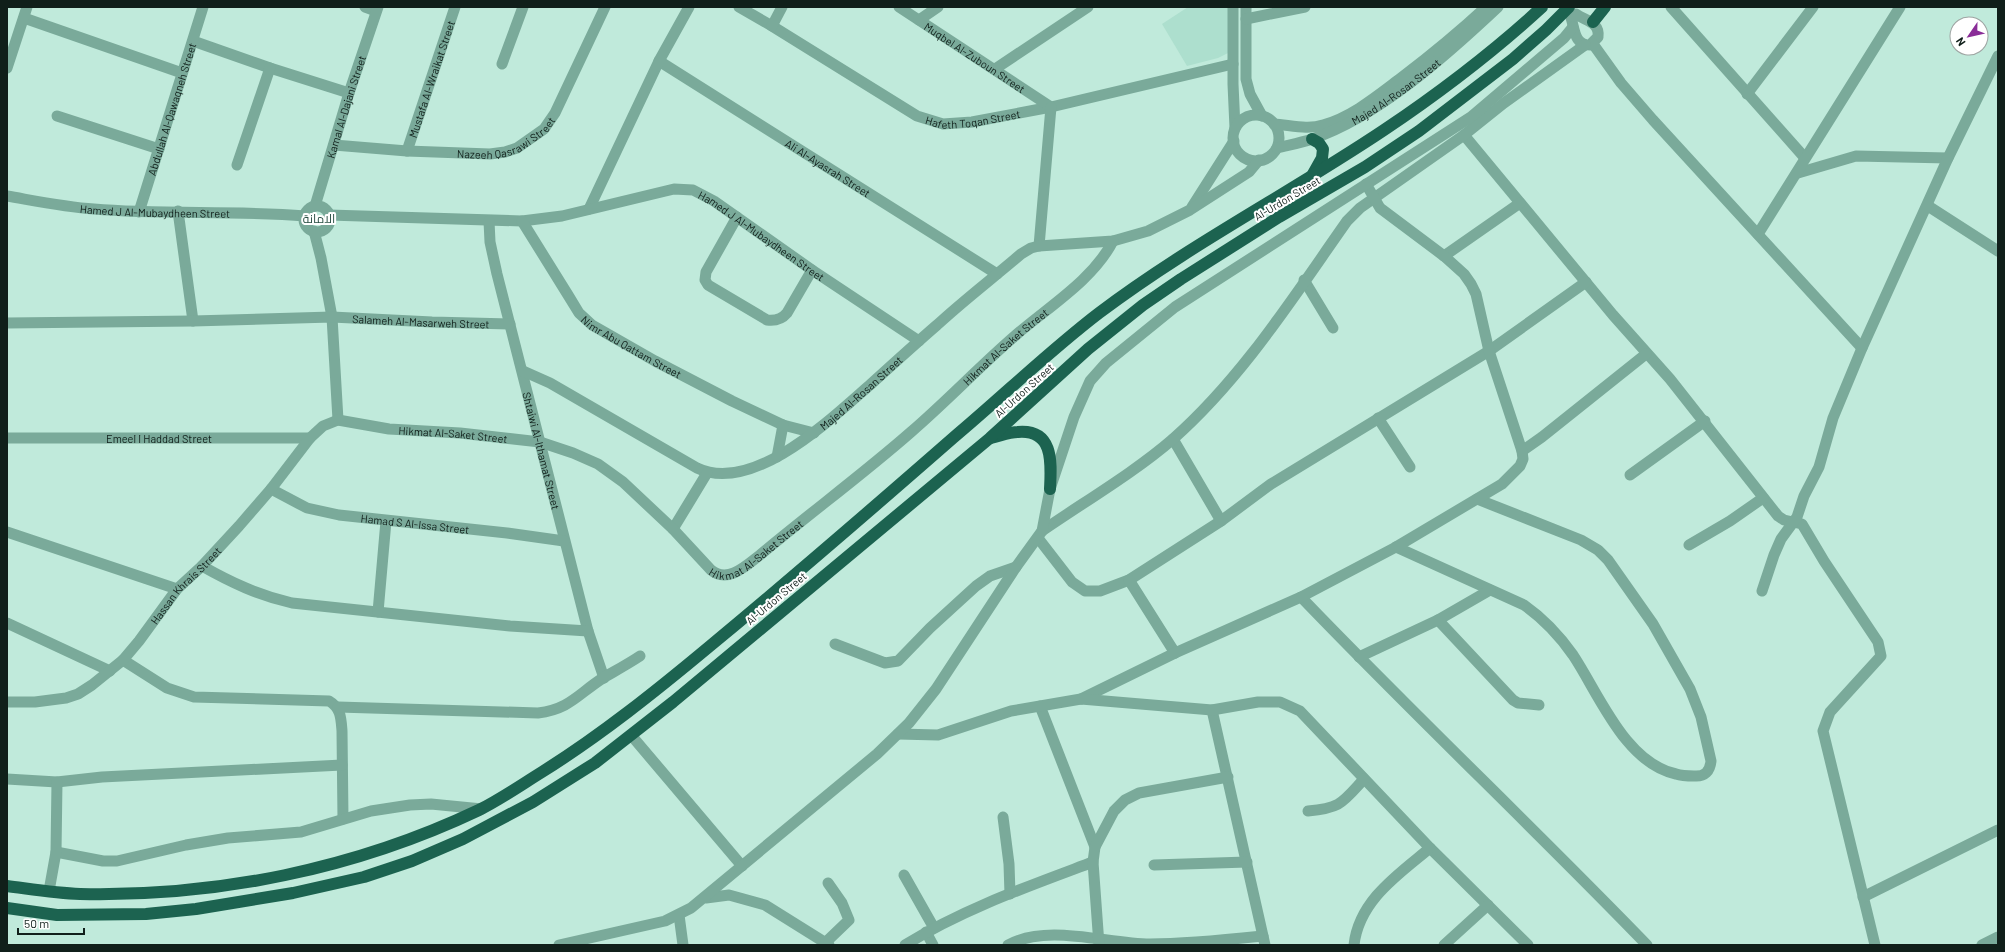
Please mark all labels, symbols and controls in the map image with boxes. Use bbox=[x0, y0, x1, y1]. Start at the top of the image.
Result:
north arrow bbox=[1949, 16, 1989, 56]
street label: Mustafa Al-Wraikat Street bbox=[405, 18, 457, 139]
street label: Muqbel Al-Zuboun Street bbox=[922, 19, 1028, 95]
text: N bbox=[1953, 35, 1968, 49]
street label: Abdullah Al-Qawaqneh Street bbox=[144, 41, 198, 177]
street label: Kamal Al-Dajani Street bbox=[323, 53, 368, 160]
street label: Majed Al-Rosan Street bbox=[1349, 55, 1443, 127]
street label: Hafeth Toqan Street bbox=[924, 107, 1021, 131]
street label: Nazeeh Qasrawi Street bbox=[457, 114, 557, 161]
street label: Ali Al-Ayasrah Street bbox=[783, 136, 873, 199]
street label: Al-Urdon Street bbox=[1252, 173, 1322, 223]
street label: Hamed J Al-Mubaydheen Street bbox=[696, 188, 827, 283]
street label: Hamed J Al-Mubaydheen Street bbox=[79, 201, 230, 219]
district label: الامانة bbox=[303, 211, 335, 225]
street label: Hikmat Al-Saket Street bbox=[960, 305, 1050, 387]
street label: Salameh Al-Masarweh Street bbox=[352, 312, 490, 330]
street label: Nimr Abu Qattam Street bbox=[579, 312, 684, 380]
street label: Majed Al-Rosan Street bbox=[817, 353, 905, 432]
street label: Al-Urdon Street bbox=[992, 360, 1056, 420]
street label: Shtaiwi Al-Ithamat Street bbox=[521, 390, 563, 511]
street label: Hikmat Al-Saket Street bbox=[398, 423, 508, 445]
street label: Emeel I Haddad Street bbox=[106, 432, 212, 445]
street label: Hamad S Al-Issa Street bbox=[360, 511, 470, 535]
street label: Hikmat Al-Saket Street bbox=[707, 517, 805, 582]
street label: Hassan Khrais Street bbox=[147, 544, 223, 626]
street label: Al-Urdon Street bbox=[743, 569, 809, 627]
scale bar bbox=[18, 910, 84, 936]
text: 50 m bbox=[24, 916, 49, 930]

